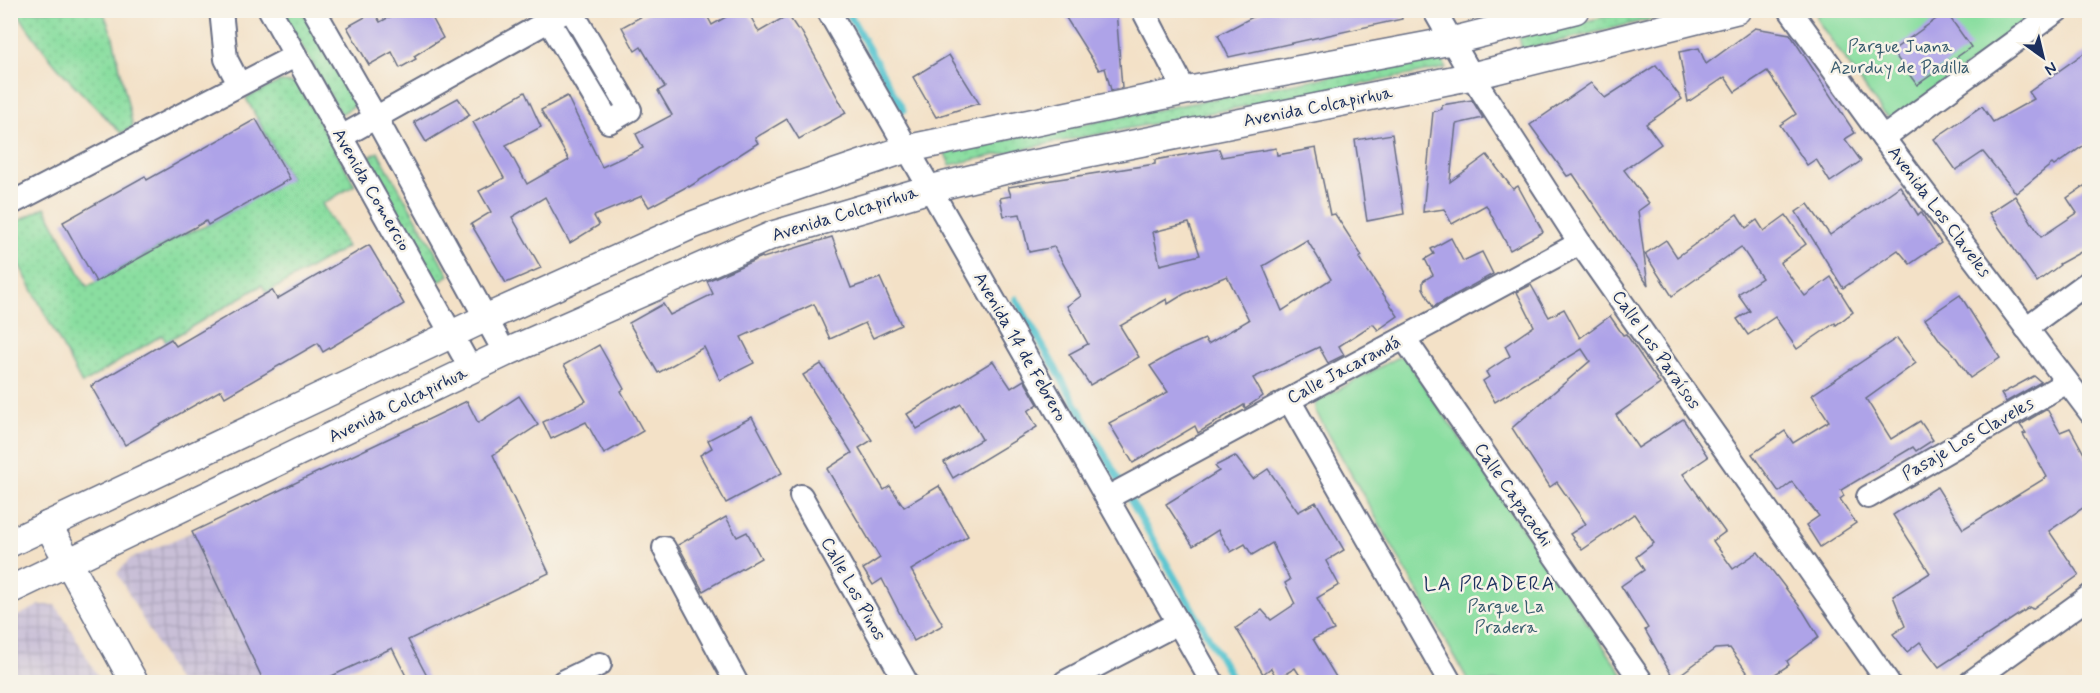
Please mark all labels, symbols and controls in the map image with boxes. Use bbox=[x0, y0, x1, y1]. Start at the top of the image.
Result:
north arrow bbox=[2013, 27, 2073, 87]
park label: Parque Juana Azurduy de Padilla bbox=[1830, 35, 1970, 80]
text: N bbox=[2040, 57, 2061, 80]
street label: Avenida Colcapirhua bbox=[1241, 81, 1395, 133]
street label: Avenida Comercio bbox=[326, 124, 416, 256]
street label: Avenida Los Claveles bbox=[1882, 141, 1996, 283]
street label: Avenida Colcapirhua bbox=[769, 180, 921, 248]
street label: Avenida 14 de Febrero bbox=[968, 268, 1072, 426]
street label: Calle Los Paraísos bbox=[1606, 286, 1706, 414]
street label: Calle Jacarandá bbox=[1283, 330, 1405, 410]
street label: Avenida Colcapirhua bbox=[325, 361, 472, 449]
street label: Pasaje Los Claveles bbox=[1898, 391, 2038, 487]
street label: Calle Capacachi bbox=[1468, 438, 1558, 552]
street label: Calle Los Pinos bbox=[815, 533, 891, 645]
district label: LA PRADERA bbox=[1424, 571, 1556, 598]
park label: Parque La Pradera bbox=[1467, 595, 1545, 640]

